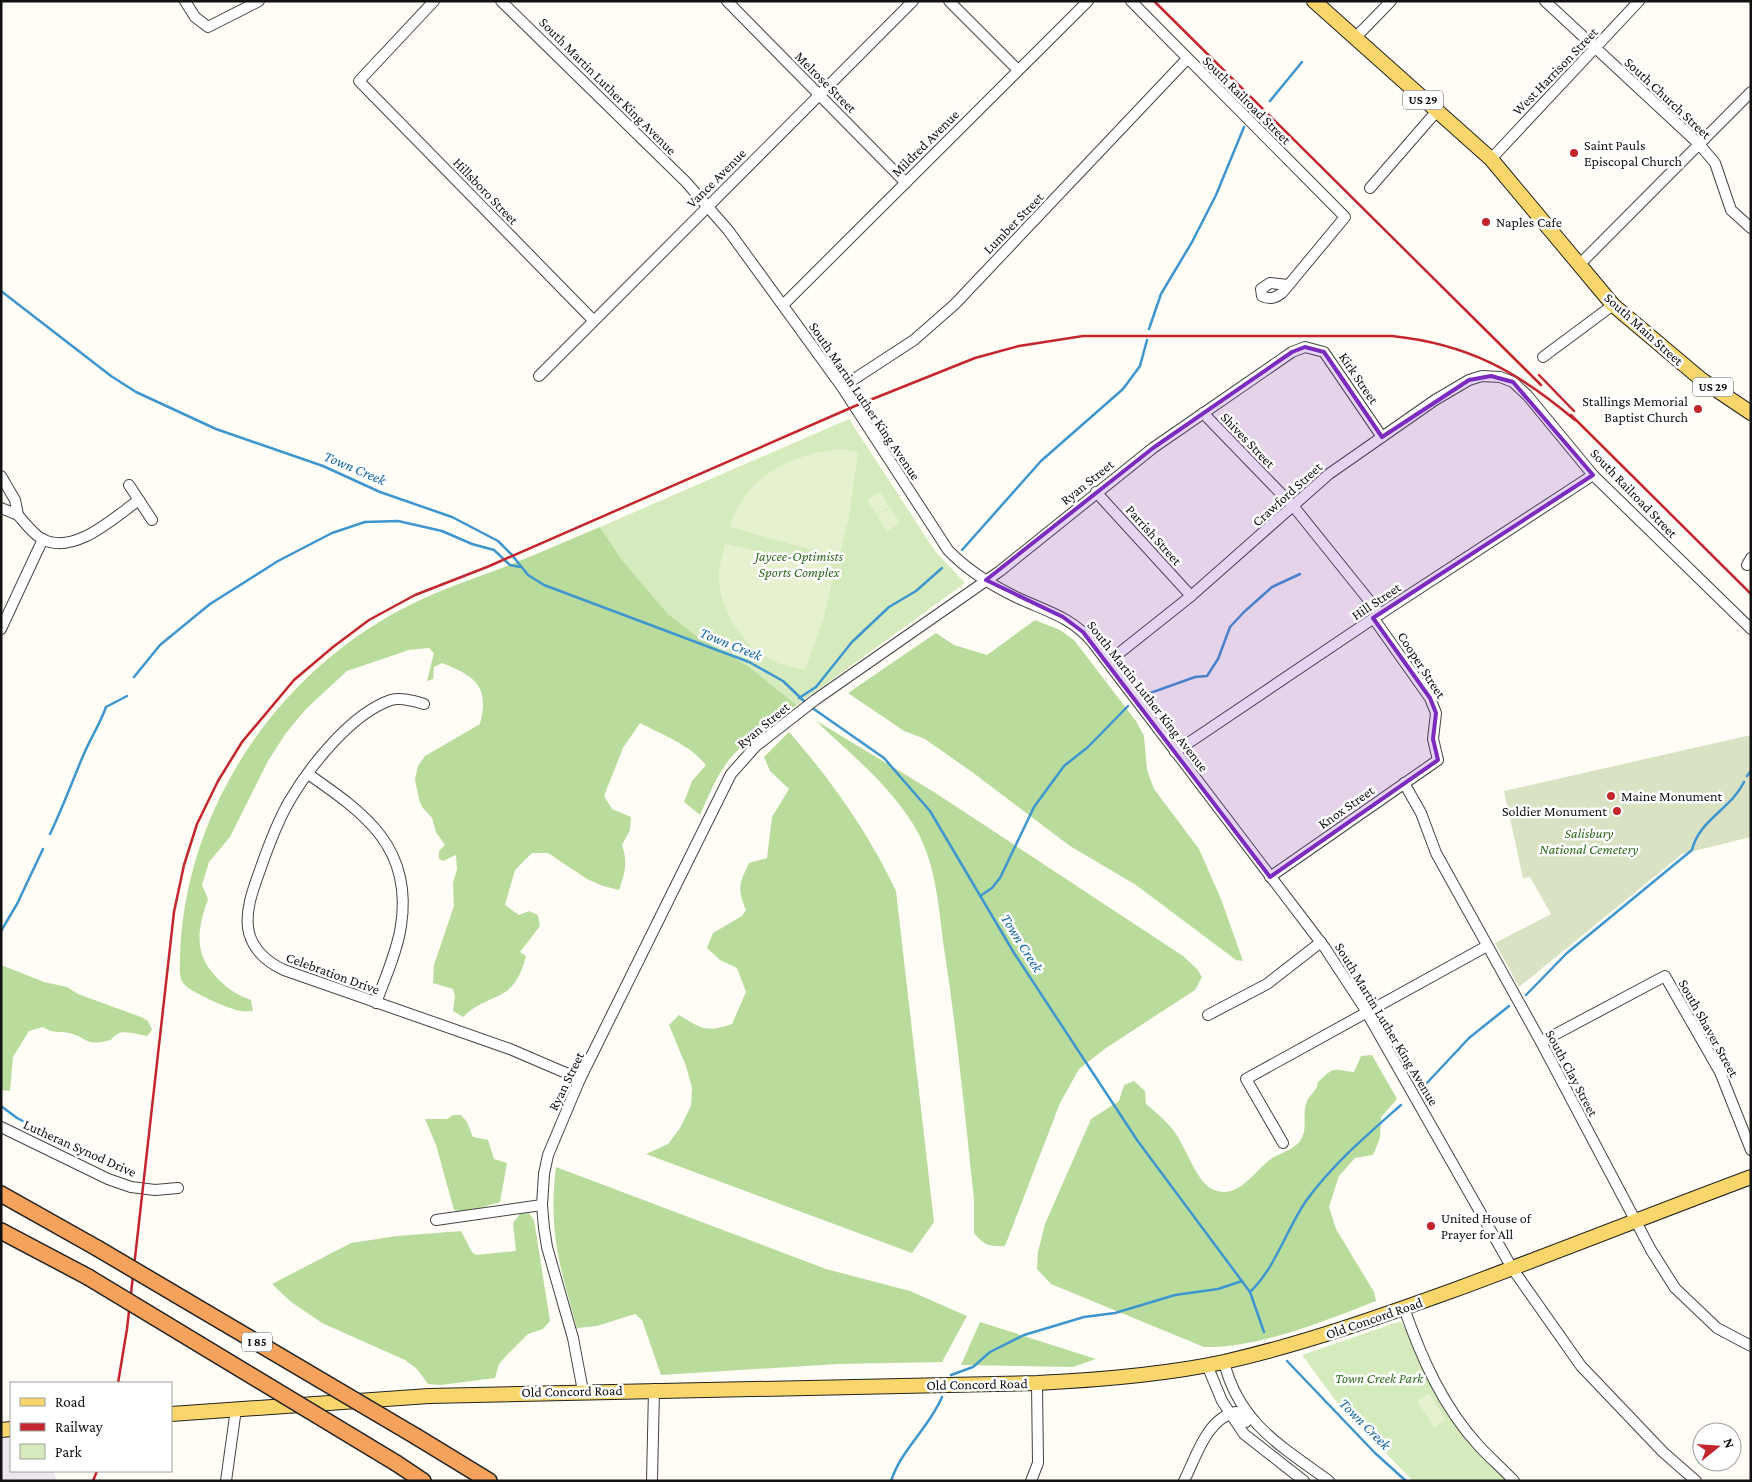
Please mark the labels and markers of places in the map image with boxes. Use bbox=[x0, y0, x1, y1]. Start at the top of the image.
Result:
place label: Saint Pauls Episcopal Church bbox=[1584, 137, 1683, 169]
marker: Saint Pauls Episcopal Church bbox=[1568, 147, 1580, 159]
place label: Naples Cafe bbox=[1496, 214, 1562, 230]
marker: Naples Cafe bbox=[1480, 216, 1492, 228]
place label: Stallings Memorial Baptist Church bbox=[1582, 393, 1688, 425]
marker: Stallings Memorial Baptist Church bbox=[1692, 403, 1704, 415]
place label: Maine Monument bbox=[1621, 788, 1722, 804]
marker: Maine Monument bbox=[1605, 790, 1617, 802]
place label: Soldier Monument bbox=[1502, 803, 1607, 819]
marker: Soldier Monument bbox=[1611, 805, 1623, 817]
place label: United House of Prayer for All bbox=[1441, 1210, 1532, 1242]
marker: United House of Prayer for All bbox=[1425, 1220, 1437, 1232]

